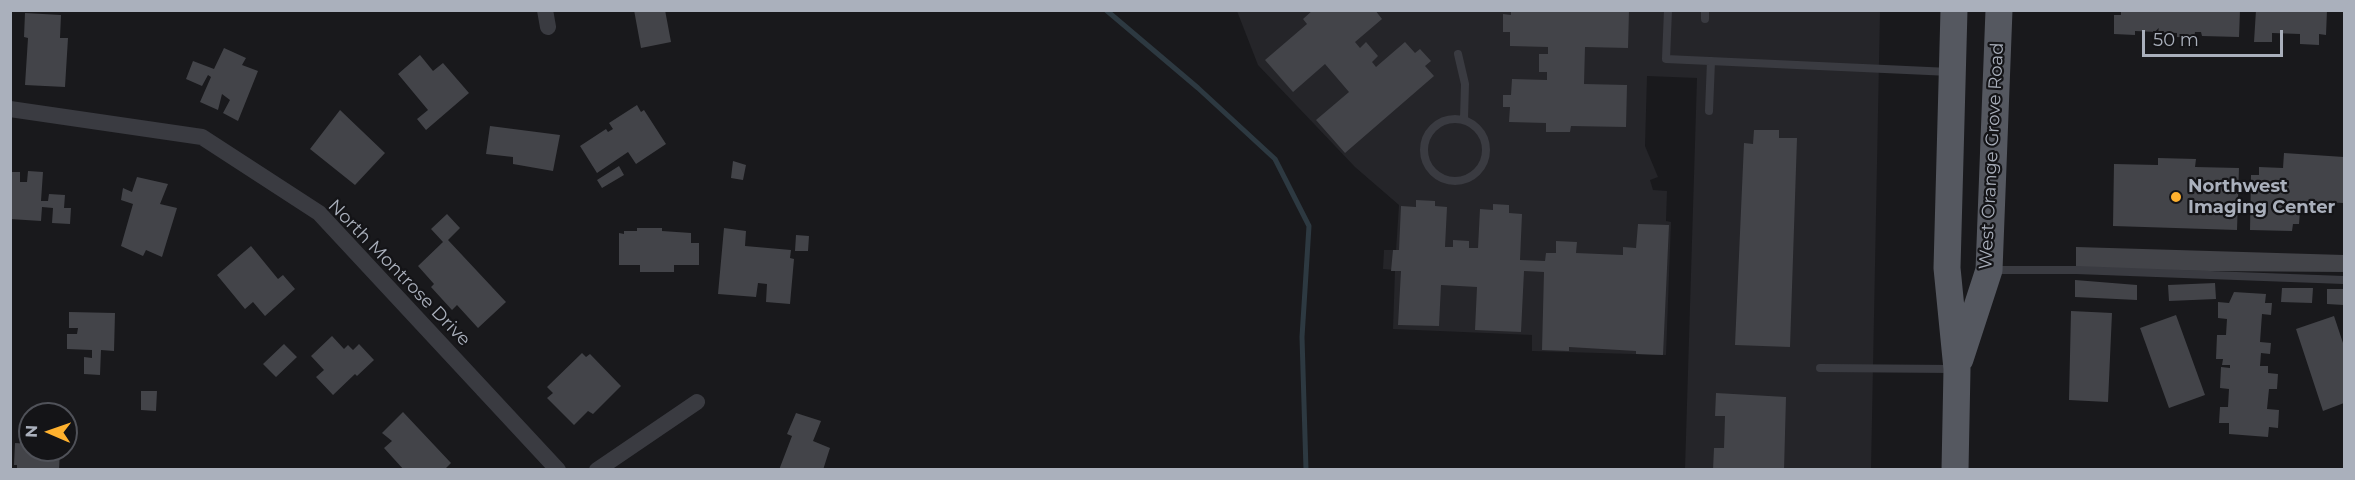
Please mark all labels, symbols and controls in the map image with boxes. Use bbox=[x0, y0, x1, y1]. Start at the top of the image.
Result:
scale bar bbox=[2145, 18, 2286, 56]
text: 50 m bbox=[2153, 29, 2199, 51]
street label: West Orange Grove Road bbox=[1975, 42, 2009, 270]
place label: Northwest Imaging Center bbox=[2188, 176, 2335, 219]
marker: Northwest Imaging Center bbox=[2169, 190, 2183, 204]
street label: North Montrose Drive bbox=[323, 195, 475, 351]
north arrow bbox=[18, 402, 78, 462]
text: N bbox=[22, 425, 41, 438]

